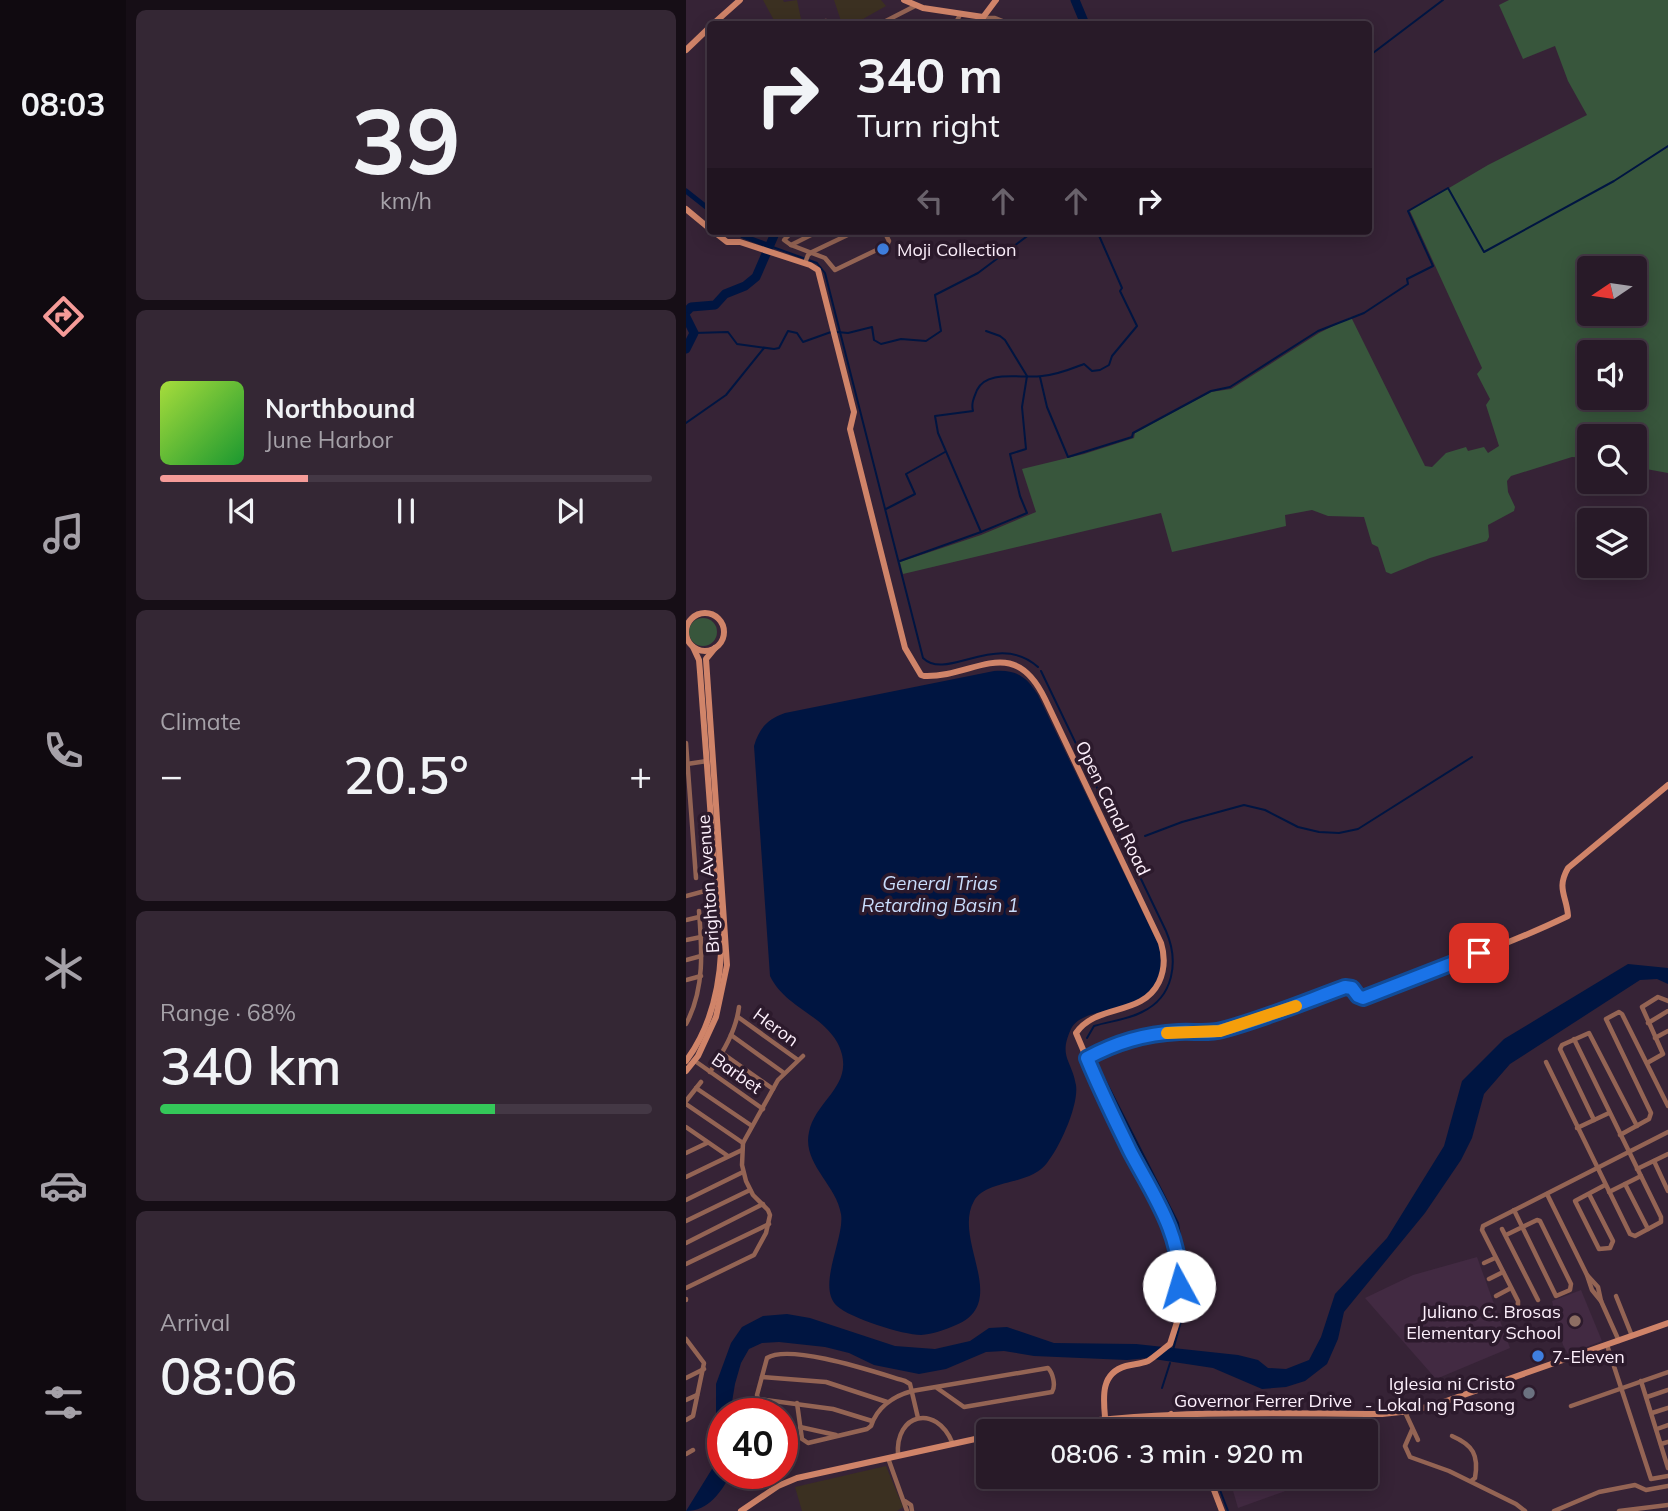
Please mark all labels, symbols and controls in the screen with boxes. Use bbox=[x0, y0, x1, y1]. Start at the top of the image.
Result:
text: 340 m bbox=[857, 44, 1003, 105]
icon: right bbox=[742, 49, 833, 140]
text: 39 bbox=[351, 83, 461, 197]
text: 08:03 bbox=[21, 84, 105, 124]
text: Turn right bbox=[857, 105, 1000, 145]
icon: left bbox=[911, 182, 949, 220]
icon: ahead bbox=[984, 182, 1022, 220]
icon: ahead bbox=[1057, 182, 1095, 220]
icon: right bbox=[1130, 182, 1168, 220]
text: km/h bbox=[380, 186, 432, 215]
place label: Moji Collection bbox=[897, 238, 1017, 261]
marker: Moji Collection bbox=[875, 241, 891, 257]
north arrow bbox=[1577, 256, 1647, 326]
map controls bbox=[1577, 256, 1647, 578]
icon: directions bbox=[39, 292, 88, 341]
button: sound bbox=[1577, 340, 1647, 410]
text: Northbound bbox=[265, 392, 415, 425]
button: search bbox=[1577, 424, 1647, 494]
text: June Harbor bbox=[265, 425, 393, 454]
icon: previous bbox=[223, 492, 261, 530]
icon: pause bbox=[387, 492, 425, 530]
icon: next bbox=[551, 492, 589, 530]
button: layers bbox=[1577, 508, 1647, 578]
icon: music bbox=[39, 509, 88, 558]
text: Climate bbox=[160, 707, 241, 736]
icon: phone bbox=[39, 726, 88, 775]
street label: Open Canal Road bbox=[1070, 737, 1156, 879]
text: 20.5° bbox=[343, 742, 469, 807]
text: − bbox=[160, 751, 183, 799]
text: + bbox=[629, 751, 652, 799]
street label: Brighton Avenue bbox=[692, 814, 724, 954]
water label: General Trias Retarding Basin 1 bbox=[861, 871, 1019, 917]
pin bbox=[1449, 923, 1509, 983]
icon: arrive bbox=[1460, 934, 1498, 972]
icon: climate bbox=[39, 944, 88, 993]
text: Range · 68% bbox=[160, 998, 296, 1027]
street label: Heron bbox=[749, 1003, 803, 1051]
text: 340 km bbox=[160, 1033, 341, 1098]
street label: Barbet bbox=[707, 1047, 767, 1099]
icon: car bbox=[39, 1161, 88, 1210]
position arrow bbox=[1142, 1249, 1216, 1323]
place label: Juliano C. Brosas Elementary School bbox=[1406, 1300, 1561, 1344]
text: Arrival bbox=[160, 1308, 230, 1337]
marker: Juliano C. Brosas Elementary School bbox=[1567, 1313, 1583, 1329]
text: 08:06 bbox=[160, 1343, 297, 1408]
place label: 7-Eleven bbox=[1552, 1345, 1625, 1368]
marker: 7-Eleven bbox=[1530, 1348, 1546, 1364]
place label: Iglesia ni Cristo - Lokal ng Pasong bbox=[1365, 1372, 1515, 1416]
icon: filters bbox=[39, 1378, 88, 1427]
marker: Iglesia ni Cristo - Lokal ng Pasong bbox=[1521, 1385, 1537, 1401]
street label: Governor Ferrer Drive bbox=[1174, 1389, 1352, 1412]
speed limit sign: 40 bbox=[707, 1398, 798, 1489]
text: 08:06 · 3 min · 920 m bbox=[1050, 1437, 1304, 1470]

